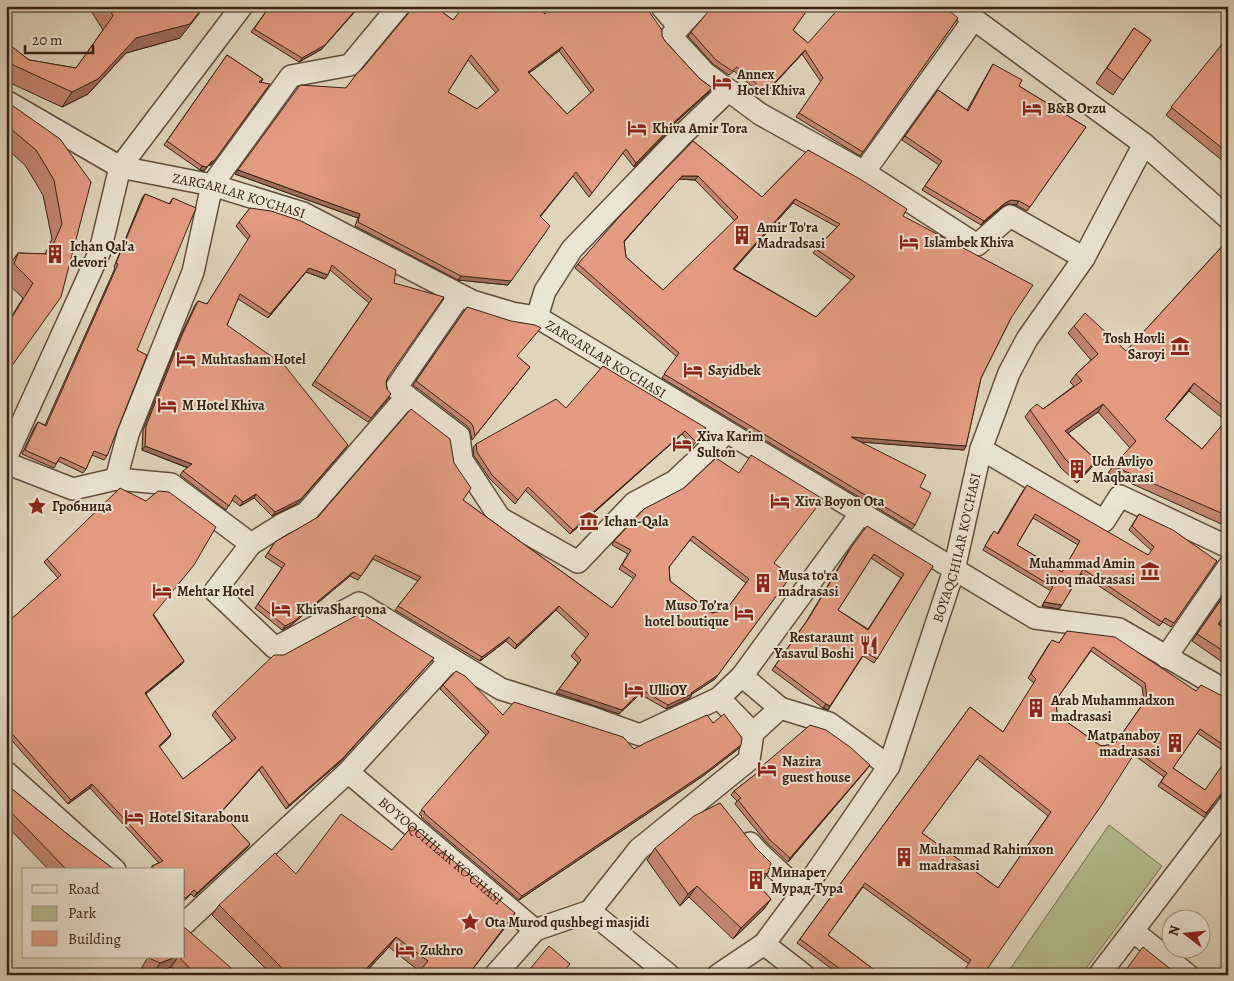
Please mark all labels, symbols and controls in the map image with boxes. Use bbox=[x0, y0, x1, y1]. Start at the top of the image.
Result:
scale bar bbox=[25, 22, 92, 54]
text: 20 m bbox=[32, 30, 63, 50]
place label: Annex Hotel Khiva bbox=[736, 65, 806, 100]
hotel icon: Annex Hotel Khiva bbox=[711, 71, 733, 93]
hotel icon: B&B Orzu bbox=[1021, 97, 1043, 119]
place label: B&B Orzu bbox=[1047, 99, 1107, 118]
hotel icon: Khiva Amir Tora bbox=[626, 117, 648, 139]
place label: Khiva Amir Tora bbox=[652, 119, 748, 138]
street label: ZARGARLAR KO'CHASI bbox=[171, 168, 308, 223]
place label: Amir To'ra Madradsasi bbox=[756, 218, 825, 253]
building icon: Amir To'ra Madradsasi bbox=[731, 224, 753, 246]
hotel icon: Islambek Khiva bbox=[898, 231, 920, 253]
place label: Islambek Khiva bbox=[924, 233, 1014, 252]
place label: Ichan Qal'a devori bbox=[70, 237, 135, 272]
building icon: Ichan Qal'a devori bbox=[44, 243, 66, 265]
street label: ZARGARLAR KO'CHASI bbox=[542, 315, 670, 403]
place label: Tosh Hovli Saroyi bbox=[1103, 329, 1165, 364]
museum icon: Tosh Hovli Saroyi bbox=[1169, 335, 1191, 357]
hotel icon: Muhtasham Hotel bbox=[175, 348, 197, 370]
place label: Muhtasham Hotel bbox=[201, 350, 306, 369]
hotel icon: Sayidbek bbox=[682, 359, 704, 381]
place label: Sayidbek bbox=[708, 361, 762, 380]
hotel icon: M Hotel Khiva bbox=[156, 394, 178, 416]
place label: M Hotel Khiva bbox=[182, 396, 265, 415]
place label: Xiva Karim Sulton bbox=[697, 427, 764, 462]
hotel icon: Xiva Karim Sulton bbox=[671, 433, 693, 455]
place label: Uch Avliyo Maqbarasi bbox=[1092, 452, 1154, 487]
building icon: Uch Avliyo Maqbarasi bbox=[1066, 458, 1088, 480]
street label: BOYAQCHILAR KO'CHASI bbox=[928, 471, 985, 625]
hotel icon: Xiva Boyon Ota bbox=[769, 490, 791, 512]
place label: Xiva Boyon Ota bbox=[795, 492, 885, 511]
place icon: Гробница bbox=[26, 495, 48, 517]
place label: Гробница bbox=[52, 497, 112, 516]
museum icon: Ichan-Qala bbox=[578, 510, 600, 532]
place label: Ichan-Qala bbox=[604, 512, 669, 531]
place label: Muhammad Amin inoq madrasasi bbox=[1029, 554, 1135, 589]
museum icon: Muhammad Amin inoq madrasasi bbox=[1139, 560, 1161, 582]
place label: Musa to'ra madrasasi bbox=[778, 566, 839, 601]
building icon: Musa to'ra madrasasi bbox=[752, 572, 774, 594]
hotel icon: Mehtar Hotel bbox=[151, 580, 173, 602]
place label: Mehtar Hotel bbox=[177, 582, 255, 601]
place label: Muso To’ra hotel boutique bbox=[645, 596, 730, 631]
hotel icon: KhivaSharqona bbox=[270, 598, 292, 620]
place label: KhivaSharqona bbox=[296, 600, 387, 619]
hotel icon: Muso To’ra hotel boutique bbox=[733, 602, 755, 624]
place label: Restaraunt Yasavul Boshi bbox=[773, 628, 854, 663]
restaurant icon: Restaraunt Yasavul Boshi bbox=[858, 634, 880, 656]
hotel icon: UlliOY bbox=[623, 679, 645, 701]
place label: UlliOY bbox=[649, 681, 688, 700]
place label: Arab Muhammadxon madrasasi bbox=[1050, 691, 1175, 726]
building icon: Arab Muhammadxon madrasasi bbox=[1025, 697, 1047, 719]
place label: Matpanaboy madrasasi bbox=[1087, 726, 1161, 761]
building icon: Matpanaboy madrasasi bbox=[1164, 732, 1186, 754]
place label: Nazira guest house bbox=[782, 752, 851, 787]
hotel icon: Nazira guest house bbox=[756, 758, 778, 780]
street label: BO'YOQCHILAR KO'CHASI bbox=[375, 792, 508, 909]
hotel icon: Hotel Sitarabonu bbox=[123, 806, 145, 828]
place label: Hotel Sitarabonu bbox=[149, 808, 249, 827]
place label: Muhammad Rahimxon madrasasi bbox=[919, 840, 1054, 875]
building icon: Muhammad Rahimxon madrasasi bbox=[893, 846, 915, 868]
place label: Минарет Мурад-Тура bbox=[771, 863, 844, 898]
legend bbox=[22, 868, 185, 958]
building icon: Минарет Мурад-Тура bbox=[745, 869, 767, 891]
text: Road bbox=[68, 879, 100, 899]
text: Park bbox=[68, 903, 97, 923]
north arrow bbox=[1162, 908, 1212, 958]
place icon: Ota Murod qushbegi masjidi bbox=[459, 911, 481, 933]
place label: Ota Murod qushbegi masjidi bbox=[485, 913, 649, 932]
text: N bbox=[1163, 923, 1185, 938]
text: Building bbox=[68, 929, 121, 949]
hotel icon: Zukhro bbox=[394, 939, 416, 961]
place label: Zukhro bbox=[420, 941, 463, 960]

